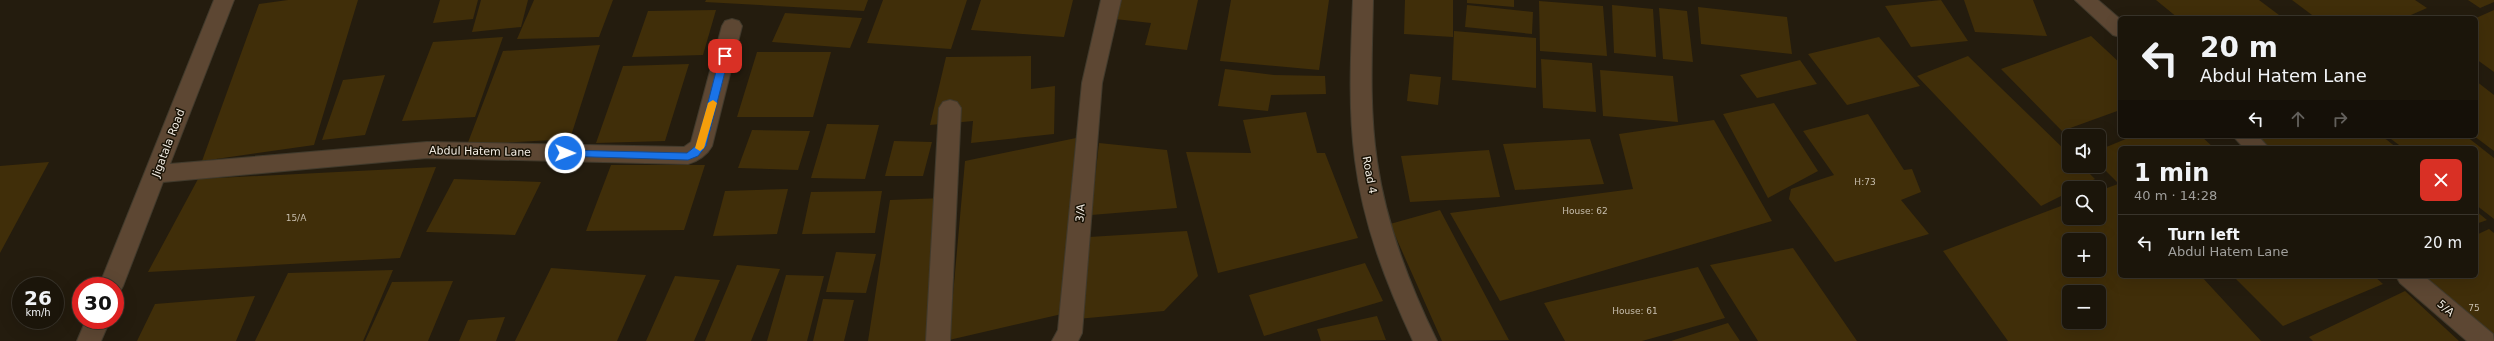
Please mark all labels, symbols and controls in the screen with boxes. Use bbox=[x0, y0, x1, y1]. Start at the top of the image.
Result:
text: 20 m bbox=[2200, 31, 2278, 64]
icon: left bbox=[2134, 32, 2186, 84]
pin bbox=[708, 39, 742, 73]
icon: arrive bbox=[714, 45, 736, 67]
text: Abdul Hatem Lane bbox=[2200, 65, 2367, 86]
street label: Jigatala Road bbox=[149, 107, 187, 180]
icon: left bbox=[2245, 108, 2267, 130]
icon: ahead bbox=[2287, 108, 2309, 130]
icon: right bbox=[2329, 108, 2351, 130]
map controls bbox=[2062, 129, 2106, 329]
button: sound bbox=[2062, 129, 2106, 173]
position arrow bbox=[544, 132, 586, 174]
street label: Abdul Hatem Lane bbox=[429, 144, 531, 159]
street label: Road 4 bbox=[1359, 155, 1380, 195]
text: 1 min bbox=[2134, 159, 2209, 187]
button: close bbox=[2420, 159, 2462, 201]
house number: H:73 bbox=[1854, 177, 1876, 187]
button: search bbox=[2062, 181, 2106, 225]
text: 40 m · 14:28 bbox=[2134, 188, 2217, 203]
street label: 3/A bbox=[1073, 203, 1088, 223]
house number: House: 62 bbox=[1562, 206, 1608, 216]
house number: 15/A bbox=[286, 213, 307, 223]
text: Turn left bbox=[2168, 226, 2240, 244]
icon: left bbox=[2134, 232, 2156, 254]
button: + bbox=[2062, 233, 2106, 277]
text: 20 m bbox=[2424, 234, 2462, 252]
text: Abdul Hatem Lane bbox=[2168, 244, 2288, 259]
speed limit sign: 30 bbox=[72, 277, 124, 329]
button: − bbox=[2062, 285, 2106, 329]
text: 26 bbox=[24, 286, 52, 310]
street label: 5/A bbox=[2435, 297, 2457, 320]
house number: 75 bbox=[2468, 303, 2480, 313]
house number: House: 61 bbox=[1612, 306, 1658, 316]
text: km/h bbox=[25, 307, 51, 318]

